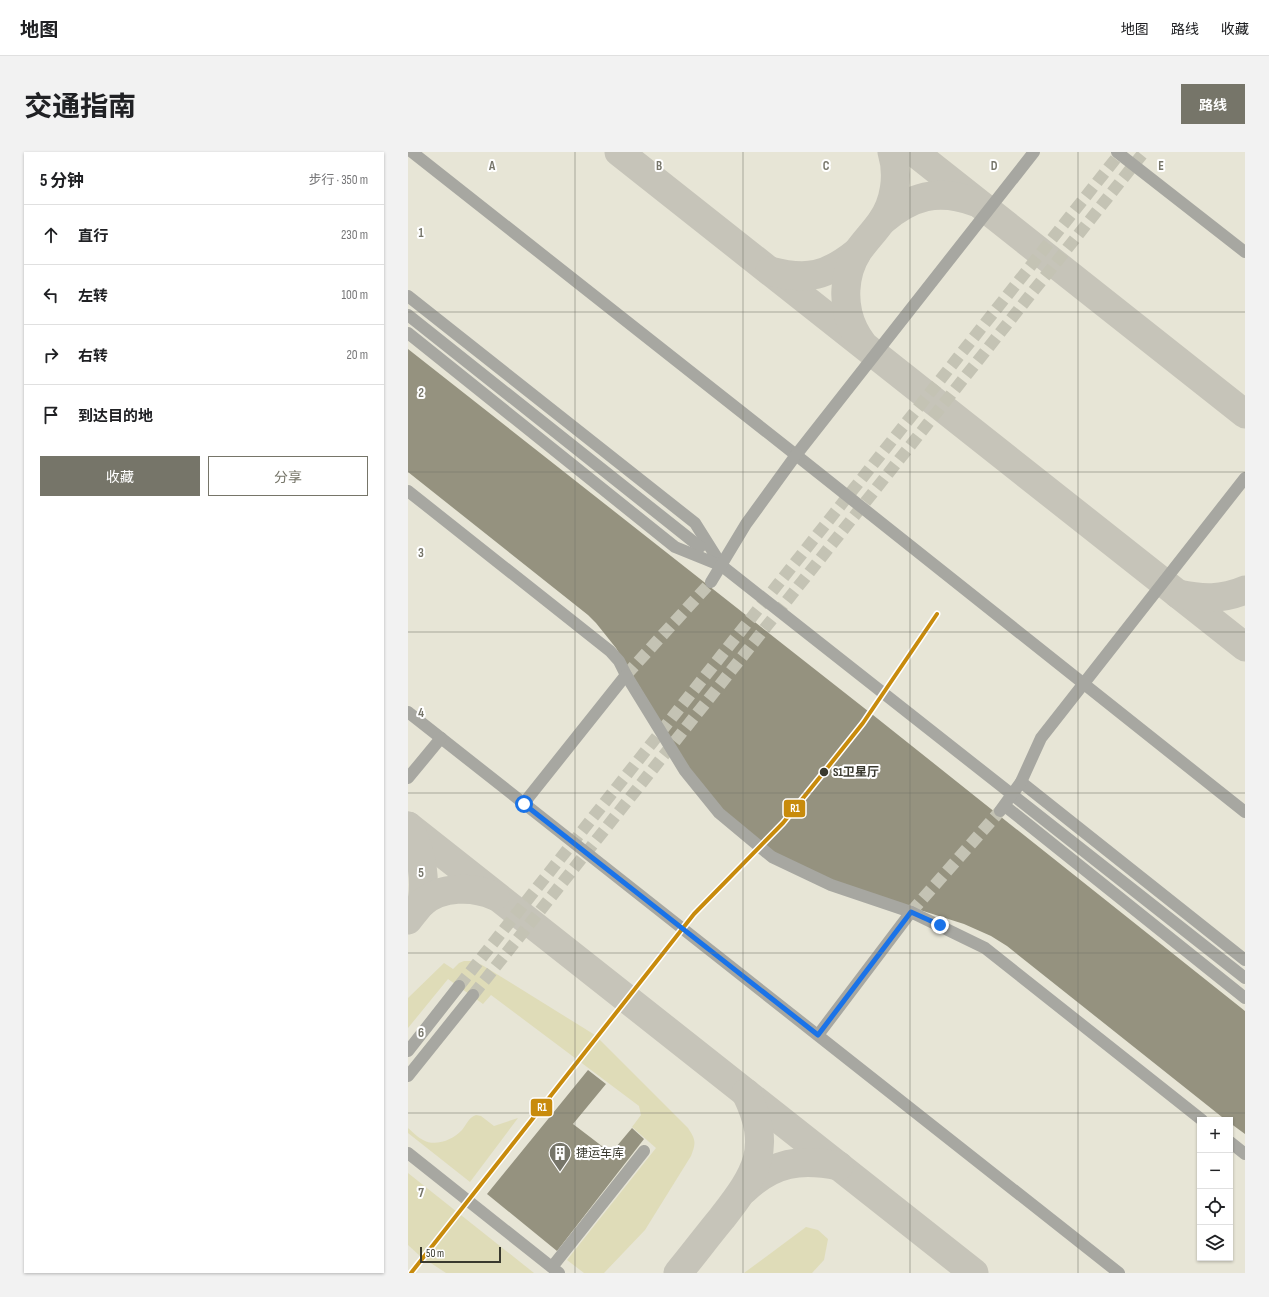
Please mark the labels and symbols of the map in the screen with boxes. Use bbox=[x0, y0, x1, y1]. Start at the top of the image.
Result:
text: A bbox=[488, 158, 496, 174]
text: B bbox=[656, 158, 662, 174]
text: C bbox=[823, 158, 830, 174]
text: D bbox=[991, 158, 998, 174]
text: E bbox=[1158, 158, 1164, 174]
text: 1 bbox=[418, 225, 424, 241]
text: 2 bbox=[418, 385, 424, 401]
text: 3 bbox=[418, 545, 424, 561]
text: 4 bbox=[418, 705, 424, 721]
place label: S1卫星厅 bbox=[833, 765, 879, 780]
marker: S1卫星厅 bbox=[818, 766, 830, 778]
route start bbox=[515, 795, 533, 813]
line badge: R1 bbox=[783, 799, 806, 818]
text: R1 bbox=[790, 802, 801, 815]
text: 5 bbox=[418, 865, 424, 881]
route end bbox=[931, 916, 949, 934]
text: 6 bbox=[418, 1025, 424, 1041]
line badge: R1 bbox=[530, 1098, 553, 1117]
text: R1 bbox=[537, 1101, 548, 1114]
building icon: 捷运车库 bbox=[547, 1140, 573, 1173]
place label: 捷运车库 bbox=[576, 1146, 624, 1161]
text: 7 bbox=[418, 1185, 424, 1201]
scale bar bbox=[420, 1245, 501, 1264]

